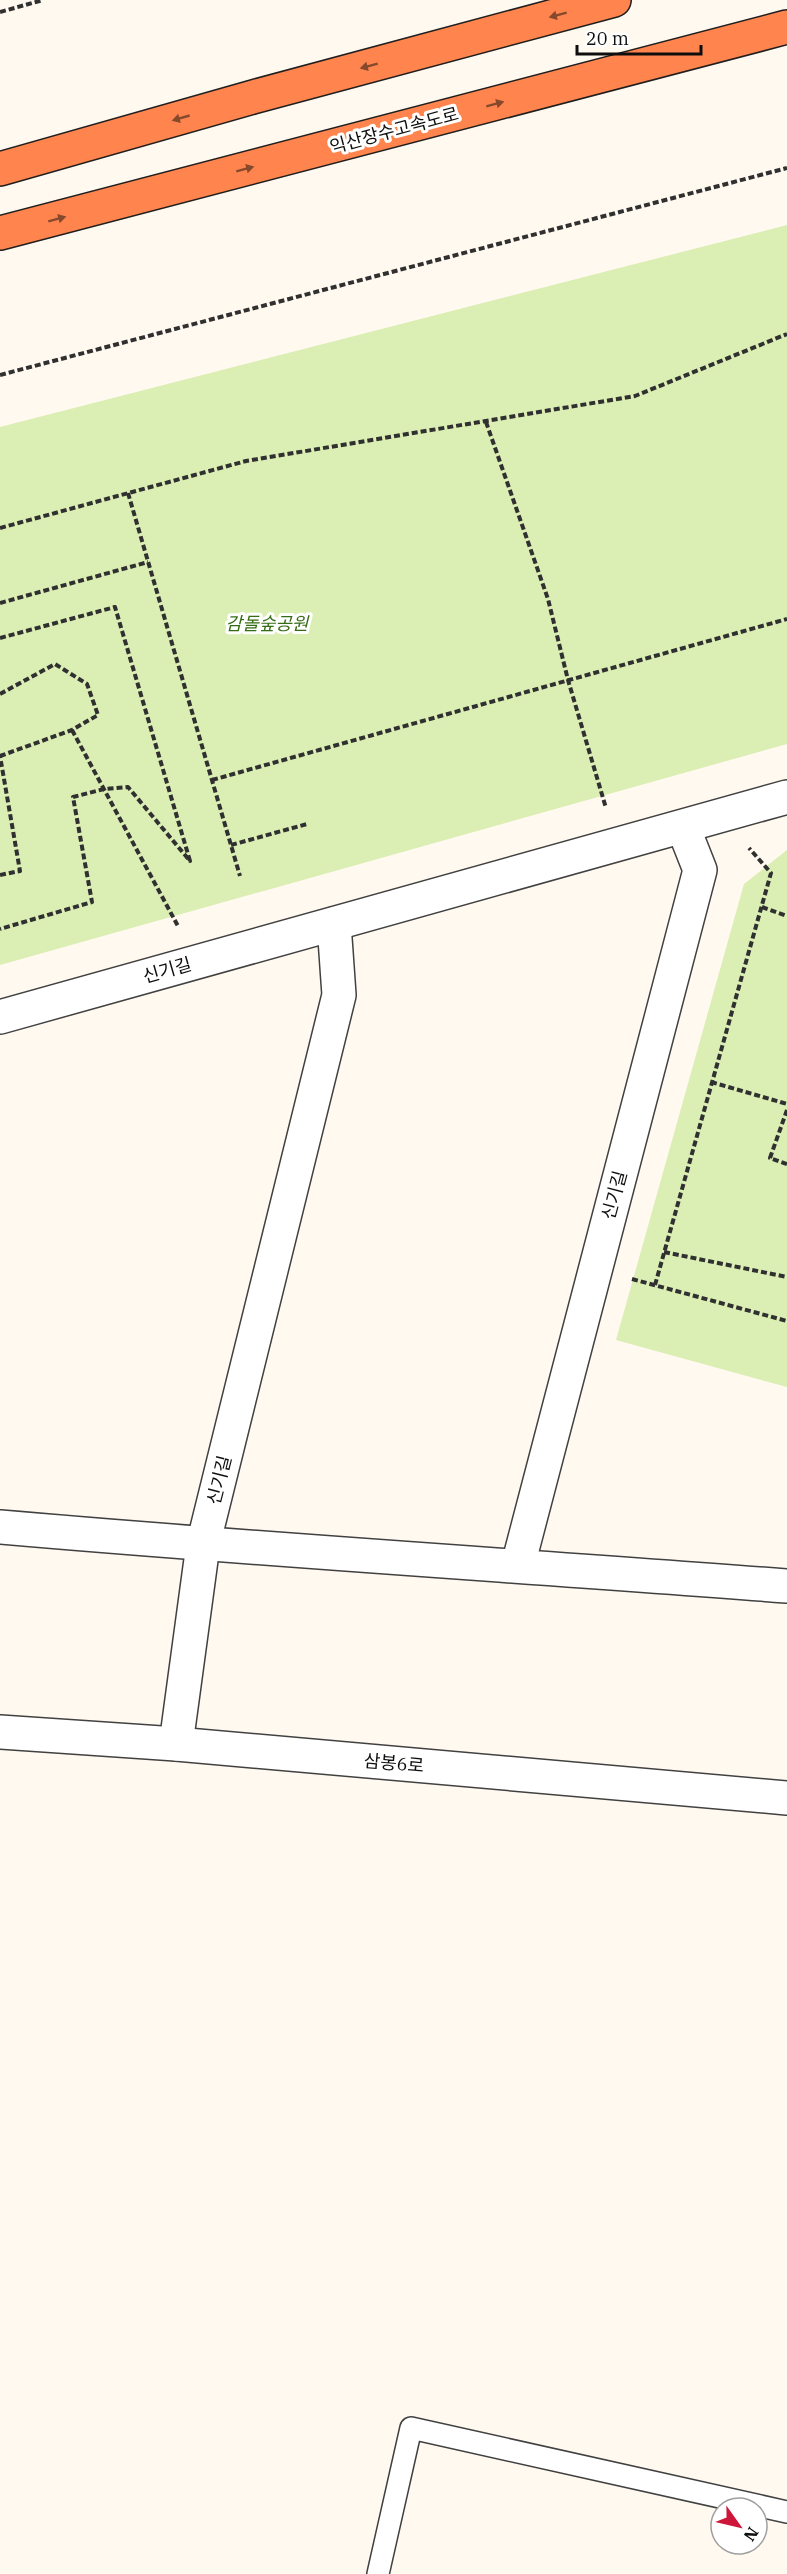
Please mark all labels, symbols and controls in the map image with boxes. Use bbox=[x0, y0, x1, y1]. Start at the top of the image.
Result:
one-way arrow bbox=[548, 11, 566, 20]
scale bar bbox=[577, 18, 702, 56]
text: 20 m bbox=[586, 27, 629, 50]
one-way arrow bbox=[360, 62, 378, 71]
one-way arrow bbox=[486, 98, 504, 108]
street label: 익산장수고속도로 bbox=[327, 102, 461, 158]
one-way arrow bbox=[172, 114, 190, 123]
one-way arrow bbox=[236, 164, 254, 174]
one-way arrow bbox=[47, 213, 66, 223]
park label: 감돌숲공원 bbox=[226, 612, 310, 635]
street label: 신기길 bbox=[140, 952, 194, 988]
street label: 신기길 bbox=[596, 1168, 632, 1222]
street label: 신기길 bbox=[202, 1453, 236, 1507]
street label: 삼봉6로 bbox=[363, 1749, 425, 1777]
north arrow bbox=[709, 2496, 769, 2556]
text: N bbox=[740, 2524, 763, 2545]

